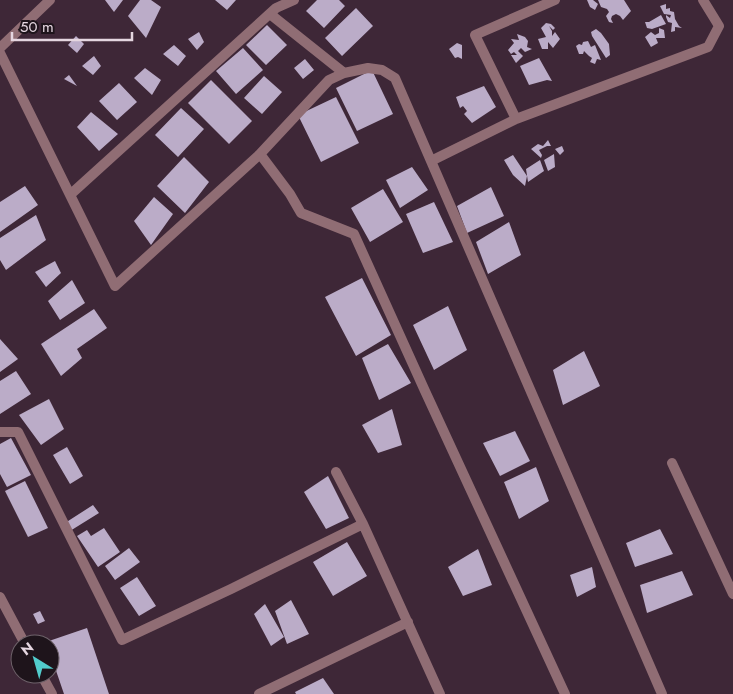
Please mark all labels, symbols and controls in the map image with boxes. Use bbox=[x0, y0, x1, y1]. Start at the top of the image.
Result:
scale bar bbox=[12, 10, 132, 42]
text: 50 m bbox=[20, 16, 54, 38]
north arrow bbox=[10, 634, 60, 684]
text: N bbox=[17, 637, 38, 660]

